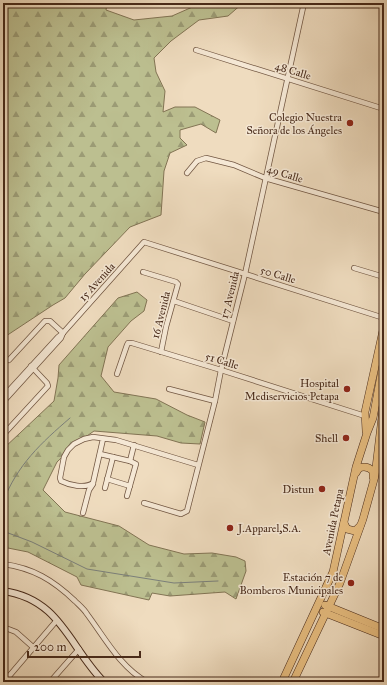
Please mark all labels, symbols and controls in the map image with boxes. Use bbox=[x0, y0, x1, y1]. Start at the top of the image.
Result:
street label: 48 Calle bbox=[273, 59, 313, 83]
place label: Colegio Nuestra Señora de los Ángeles bbox=[246, 111, 342, 137]
marker: Colegio Nuestra Señora de los Ángeles bbox=[345, 118, 355, 128]
street label: 49 Calle bbox=[265, 162, 305, 186]
street label: 15 Avenida bbox=[76, 260, 118, 304]
street label: 50 Calle bbox=[259, 263, 298, 287]
street label: 17 Avenida bbox=[218, 270, 242, 320]
street label: 16 Avenida bbox=[149, 290, 173, 340]
street label: 51 Calle bbox=[204, 350, 241, 372]
place label: Hospital Mediservicios Petapa bbox=[245, 377, 339, 403]
marker: Hospital Mediservicios Petapa bbox=[342, 384, 352, 394]
place label: Shell bbox=[315, 432, 338, 445]
marker: Shell bbox=[341, 433, 351, 443]
place label: Distun bbox=[283, 483, 314, 496]
marker: Distun bbox=[317, 484, 327, 494]
street label: Avenida Petapa bbox=[319, 487, 346, 557]
place label: J.Apparel,S.A. bbox=[237, 522, 301, 536]
marker: J.Apparel,S.A. bbox=[225, 523, 235, 533]
place label: Estación 7 de Bomberos Municipales bbox=[240, 571, 343, 597]
marker: Estación 7 de Bomberos Municipales bbox=[346, 578, 356, 588]
scale bar bbox=[28, 633, 140, 659]
text: 200 m bbox=[34, 640, 67, 654]

